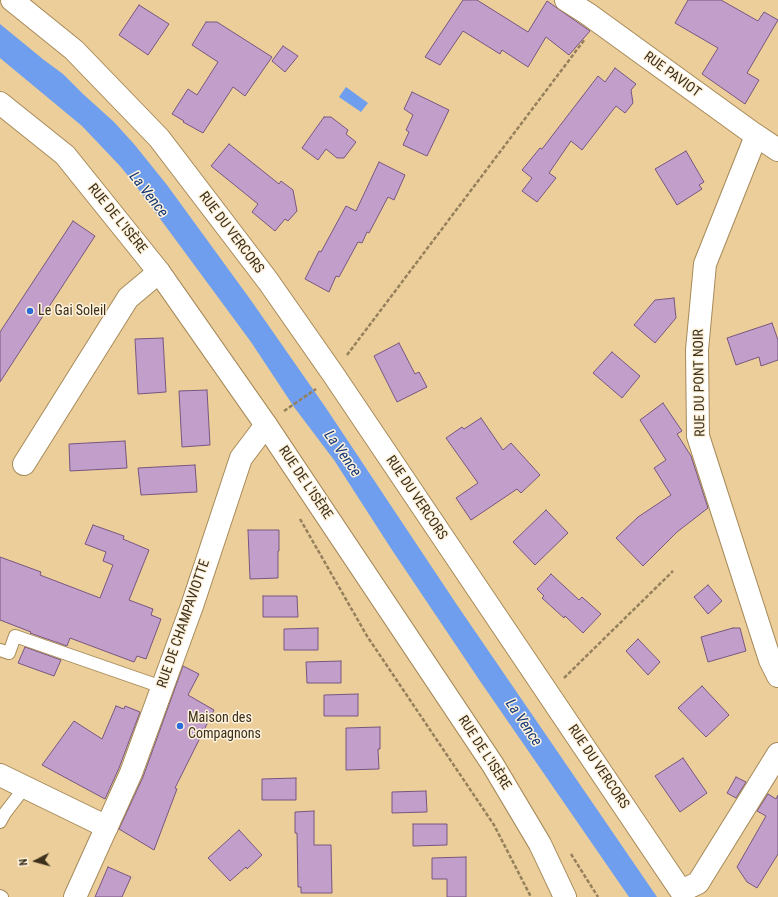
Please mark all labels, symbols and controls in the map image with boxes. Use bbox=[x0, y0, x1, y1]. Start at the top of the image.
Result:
street label: RUE PAVIOT bbox=[640, 49, 704, 101]
water label: La Vence bbox=[125, 169, 171, 221]
street label: RUE DE L'ISÈRE bbox=[84, 181, 150, 257]
street label: RUE DU VERCORS bbox=[195, 189, 267, 277]
place label: Le Gai Soleil bbox=[38, 303, 106, 319]
marker: Le Gai Soleil bbox=[25, 306, 35, 316]
street label: RUE DU PONT NOIR bbox=[691, 329, 709, 437]
water label: La Vence bbox=[320, 427, 364, 481]
street label: RUE DE L'ISÈRE bbox=[274, 443, 336, 523]
street label: RUE DU VERCORS bbox=[382, 453, 450, 543]
street label: RUE DE CHAMPAVIOTTE bbox=[154, 558, 214, 690]
water label: La Vence bbox=[501, 696, 545, 750]
place label: Maison des Compagnons bbox=[188, 710, 261, 742]
street label: RUE DE L'ISÈRE bbox=[454, 713, 514, 793]
marker: Maison des Compagnons bbox=[175, 721, 185, 731]
street label: RUE DU VERCORS bbox=[564, 722, 632, 812]
north arrow bbox=[16, 841, 56, 881]
text: N bbox=[17, 858, 30, 866]

